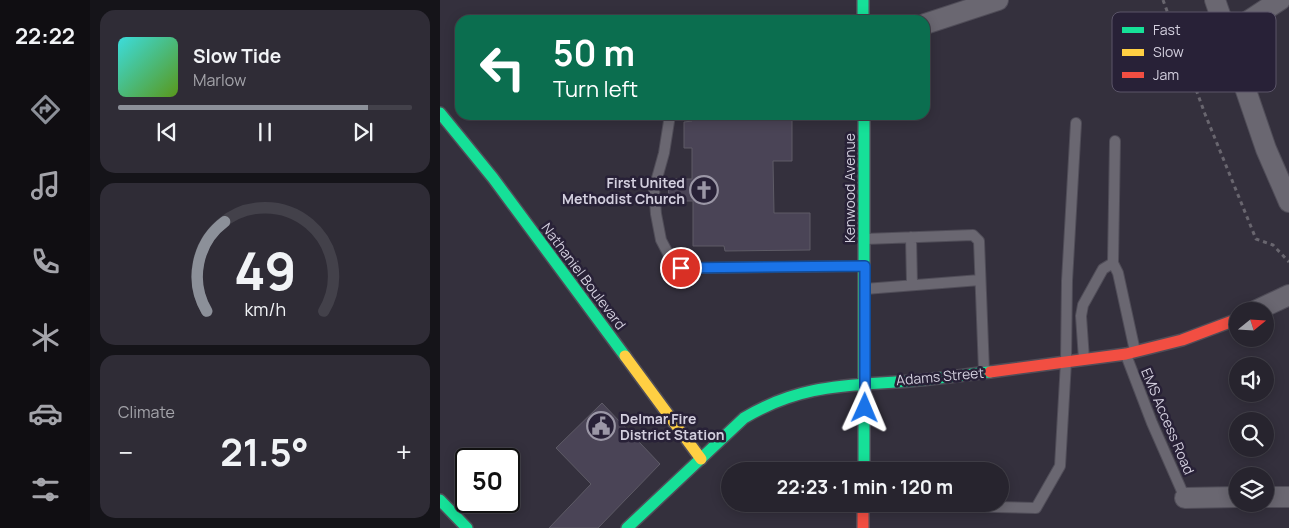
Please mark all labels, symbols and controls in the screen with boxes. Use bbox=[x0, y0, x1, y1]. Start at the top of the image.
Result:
legend bbox=[1112, 12, 1276, 92]
text: Fast bbox=[1153, 20, 1181, 39]
text: 22:22 bbox=[15, 21, 75, 51]
text: 50 m bbox=[553, 29, 635, 77]
icon: left bbox=[470, 35, 535, 100]
text: Slow bbox=[1153, 42, 1184, 61]
text: Slow Tide bbox=[193, 43, 281, 69]
text: Jam bbox=[1153, 65, 1179, 84]
text: Marlow bbox=[193, 69, 246, 91]
text: Turn left bbox=[553, 74, 638, 104]
icon: directions bbox=[28, 92, 63, 127]
icon: previous bbox=[153, 118, 181, 146]
icon: pause bbox=[251, 118, 279, 146]
icon: next bbox=[349, 118, 377, 146]
street label: Kenwood Avenue bbox=[840, 133, 859, 243]
icon: music bbox=[28, 168, 63, 203]
place label: First United Methodist Church bbox=[562, 173, 685, 208]
church icon: First United Methodist Church bbox=[689, 175, 719, 205]
street label: Nathaniel Boulevard bbox=[538, 219, 630, 333]
text: 49 bbox=[234, 235, 296, 306]
icon: phone bbox=[28, 244, 63, 279]
pin bbox=[660, 247, 702, 289]
icon: arrive bbox=[667, 254, 695, 282]
text: km/h bbox=[244, 297, 286, 321]
north arrow bbox=[1229, 302, 1274, 348]
map controls bbox=[1229, 302, 1274, 512]
icon: climate bbox=[28, 320, 63, 355]
button: sound bbox=[1229, 357, 1274, 402]
street label: Adams Street bbox=[895, 363, 985, 389]
street label: EMS Access Road bbox=[1137, 365, 1199, 477]
position arrow bbox=[838, 381, 890, 433]
icon: car bbox=[28, 396, 63, 431]
text: Climate bbox=[118, 401, 175, 423]
place label: Delmar Fire District Station bbox=[620, 409, 725, 444]
public building icon: Delmar Fire District Station bbox=[586, 411, 616, 441]
button: search bbox=[1229, 412, 1274, 457]
text: 21.5° bbox=[220, 425, 309, 477]
text: − bbox=[118, 433, 133, 471]
text: + bbox=[396, 433, 412, 471]
speed limit sign: 50 bbox=[455, 448, 520, 513]
button: layers bbox=[1229, 467, 1274, 512]
icon: filters bbox=[28, 472, 63, 507]
text: 22:23 · 1 min · 120 m bbox=[777, 474, 953, 500]

